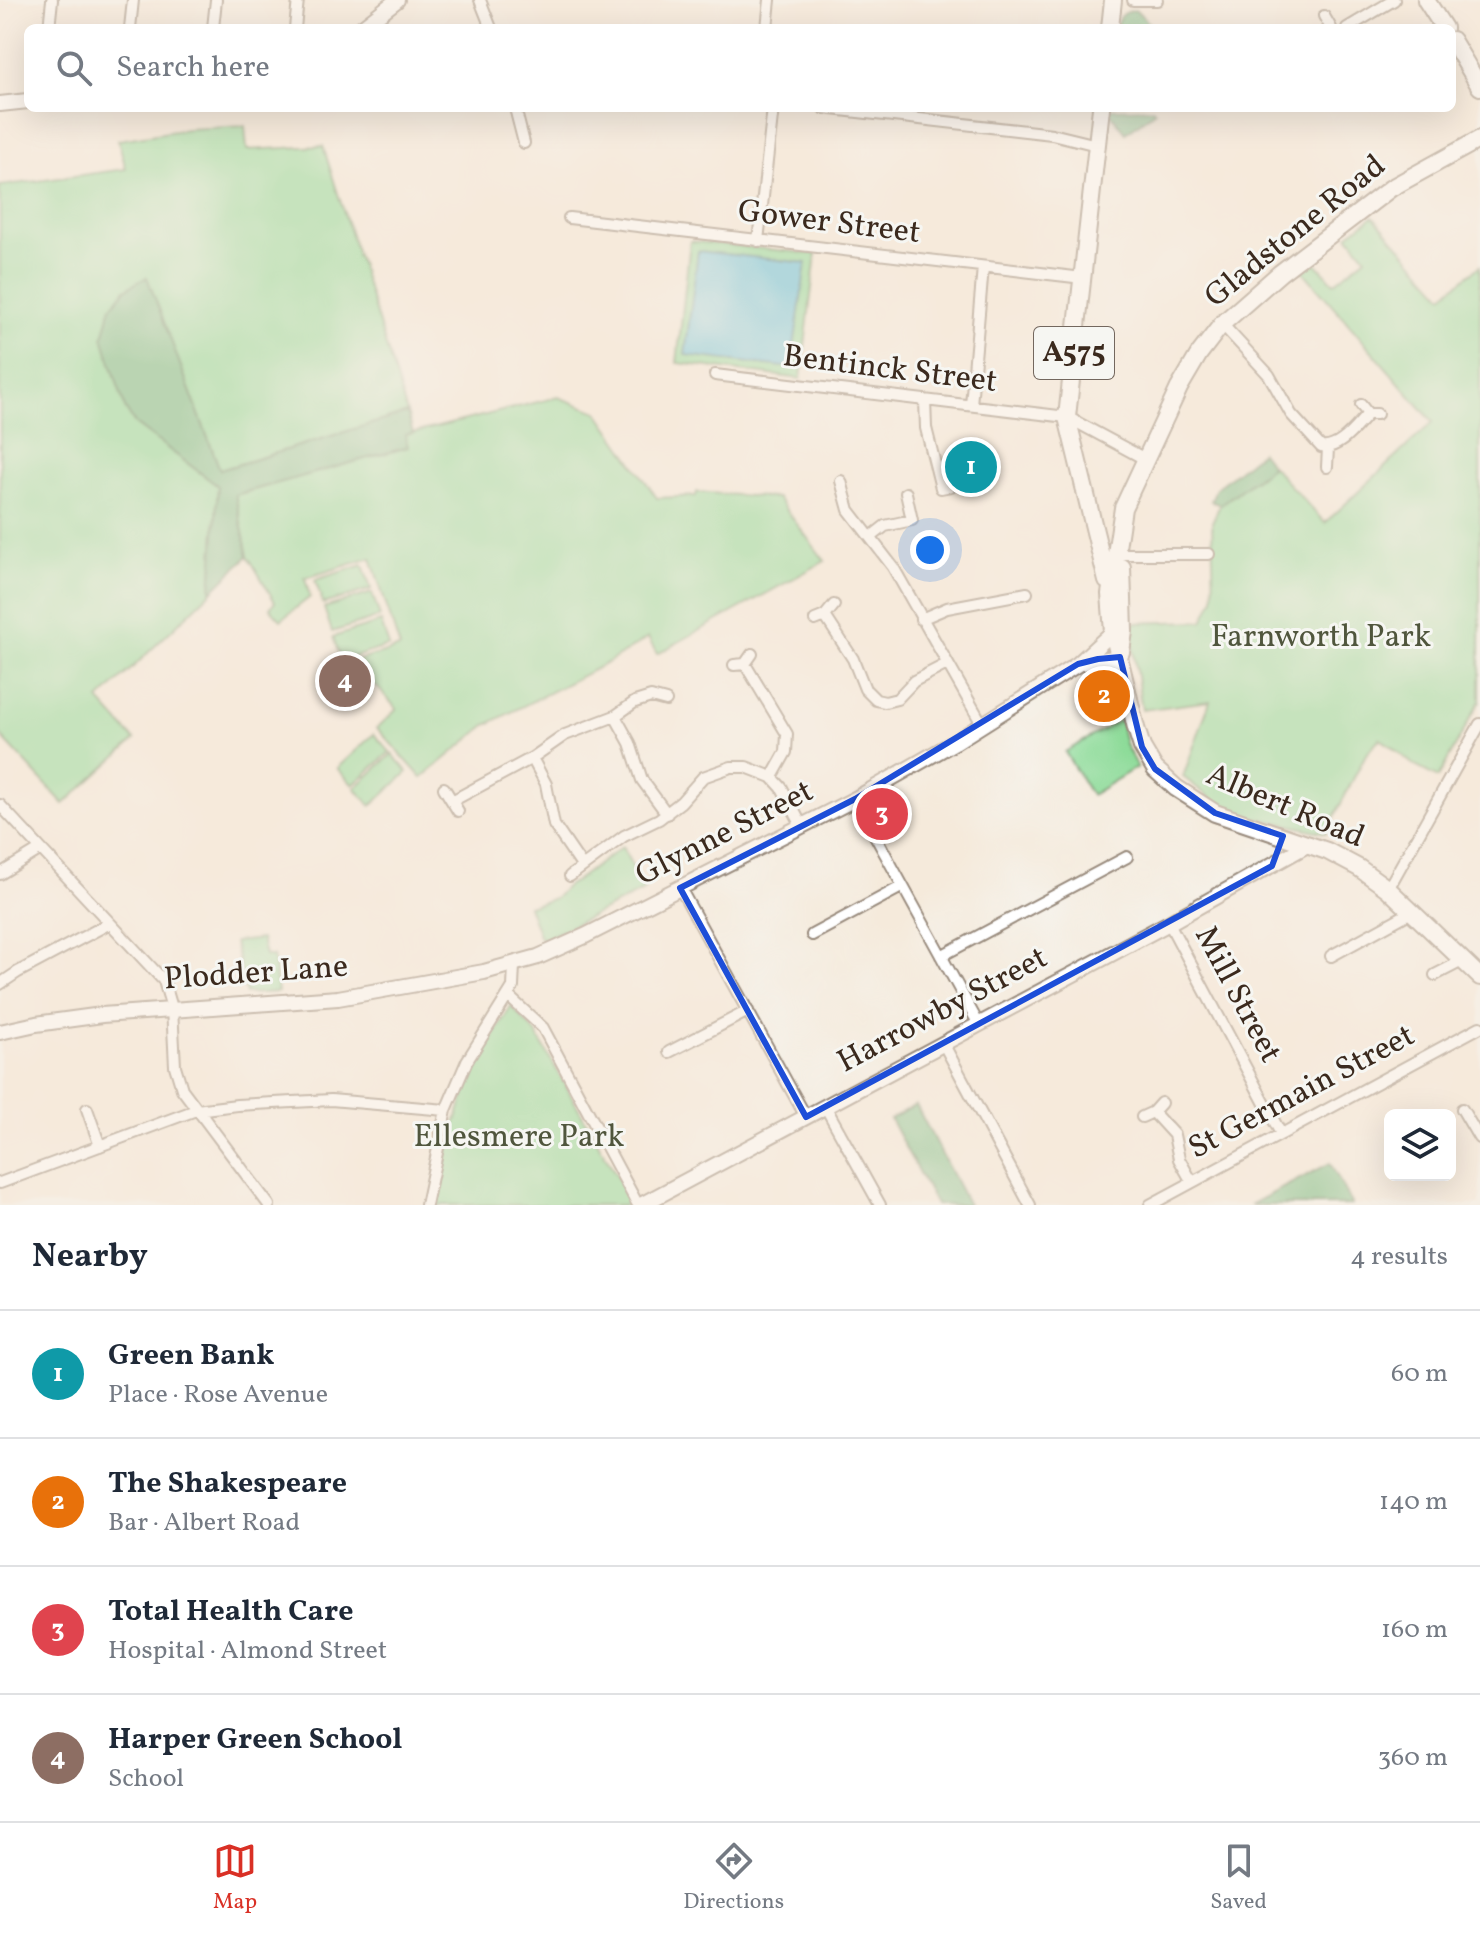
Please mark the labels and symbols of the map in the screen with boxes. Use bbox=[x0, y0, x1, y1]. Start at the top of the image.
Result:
street label: Gladstone Road bbox=[1196, 145, 1396, 319]
street label: Gower Street bbox=[735, 190, 923, 256]
road number: A575 bbox=[1034, 327, 1114, 379]
street label: Bentinck Street bbox=[780, 335, 1000, 405]
pin: 1 bbox=[945, 437, 997, 497]
your location bbox=[910, 530, 950, 570]
park label: Farnworth Park bbox=[1211, 616, 1431, 660]
pin: 4 bbox=[319, 651, 371, 711]
pin: 2 bbox=[1078, 666, 1130, 726]
street label: Albert Road bbox=[1199, 754, 1371, 860]
street label: Glynne Street bbox=[629, 770, 821, 898]
pin: 3 bbox=[856, 784, 908, 844]
street label: Mill Street bbox=[1183, 919, 1291, 1071]
street label: Harrowby Street bbox=[830, 937, 1056, 1085]
street label: Plodder Lane bbox=[162, 946, 350, 1002]
street label: St Germain Street bbox=[1181, 1015, 1423, 1171]
park label: Ellesmere Park bbox=[413, 1116, 625, 1160]

